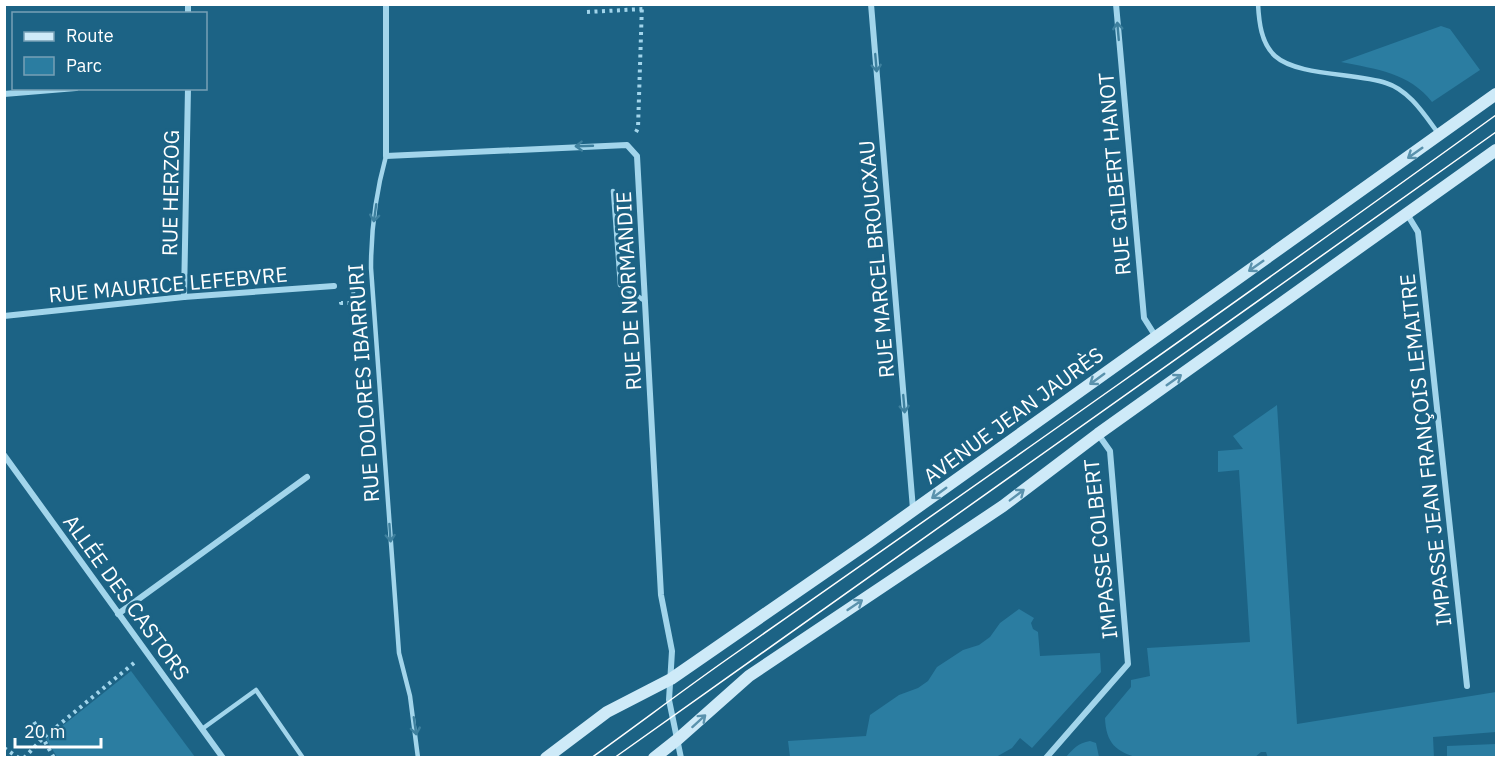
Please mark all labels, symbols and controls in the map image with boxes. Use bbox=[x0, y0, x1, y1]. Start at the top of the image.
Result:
legend bbox=[12, 12, 207, 90]
one-way arrow bbox=[1112, 22, 1123, 42]
text: Route bbox=[66, 24, 114, 47]
one-way arrow bbox=[870, 52, 881, 72]
text: Parc bbox=[66, 54, 102, 77]
street label: RUE GILBERT HANOT bbox=[1091, 71, 1137, 277]
street label: RUE HERZOG bbox=[155, 130, 185, 256]
street label: RUE MARCEL BROUCXAU bbox=[852, 139, 900, 379]
one-way arrow bbox=[574, 141, 594, 152]
one-way arrow bbox=[1407, 147, 1423, 159]
street label: RUE DE NORMANDIE bbox=[609, 191, 647, 391]
one-way arrow bbox=[369, 203, 380, 223]
street label: RUE MAURICE LEFEBVRE bbox=[47, 260, 289, 308]
one-way arrow bbox=[1248, 260, 1264, 272]
street label: RUE DOLORES IBARRURI bbox=[341, 263, 385, 503]
street label: IMPASSE JEAN FRANÇOIS LEMAITRE bbox=[1393, 272, 1457, 628]
street label: AVENUE JEAN JAURÈS bbox=[917, 340, 1109, 490]
one-way arrow bbox=[1089, 373, 1106, 385]
one-way arrow bbox=[1165, 374, 1181, 386]
one-way arrow bbox=[899, 393, 910, 413]
street label: IMPASSE COLBERT bbox=[1077, 457, 1123, 641]
one-way arrow bbox=[931, 487, 947, 499]
one-way arrow bbox=[1008, 489, 1024, 502]
street label: ALLÉE DES CASTORS bbox=[57, 509, 197, 685]
one-way arrow bbox=[385, 523, 396, 543]
one-way arrow bbox=[847, 599, 863, 611]
scale bar bbox=[15, 711, 100, 749]
one-way arrow bbox=[691, 714, 706, 728]
one-way arrow bbox=[409, 716, 420, 735]
text: 20 m bbox=[24, 720, 66, 743]

